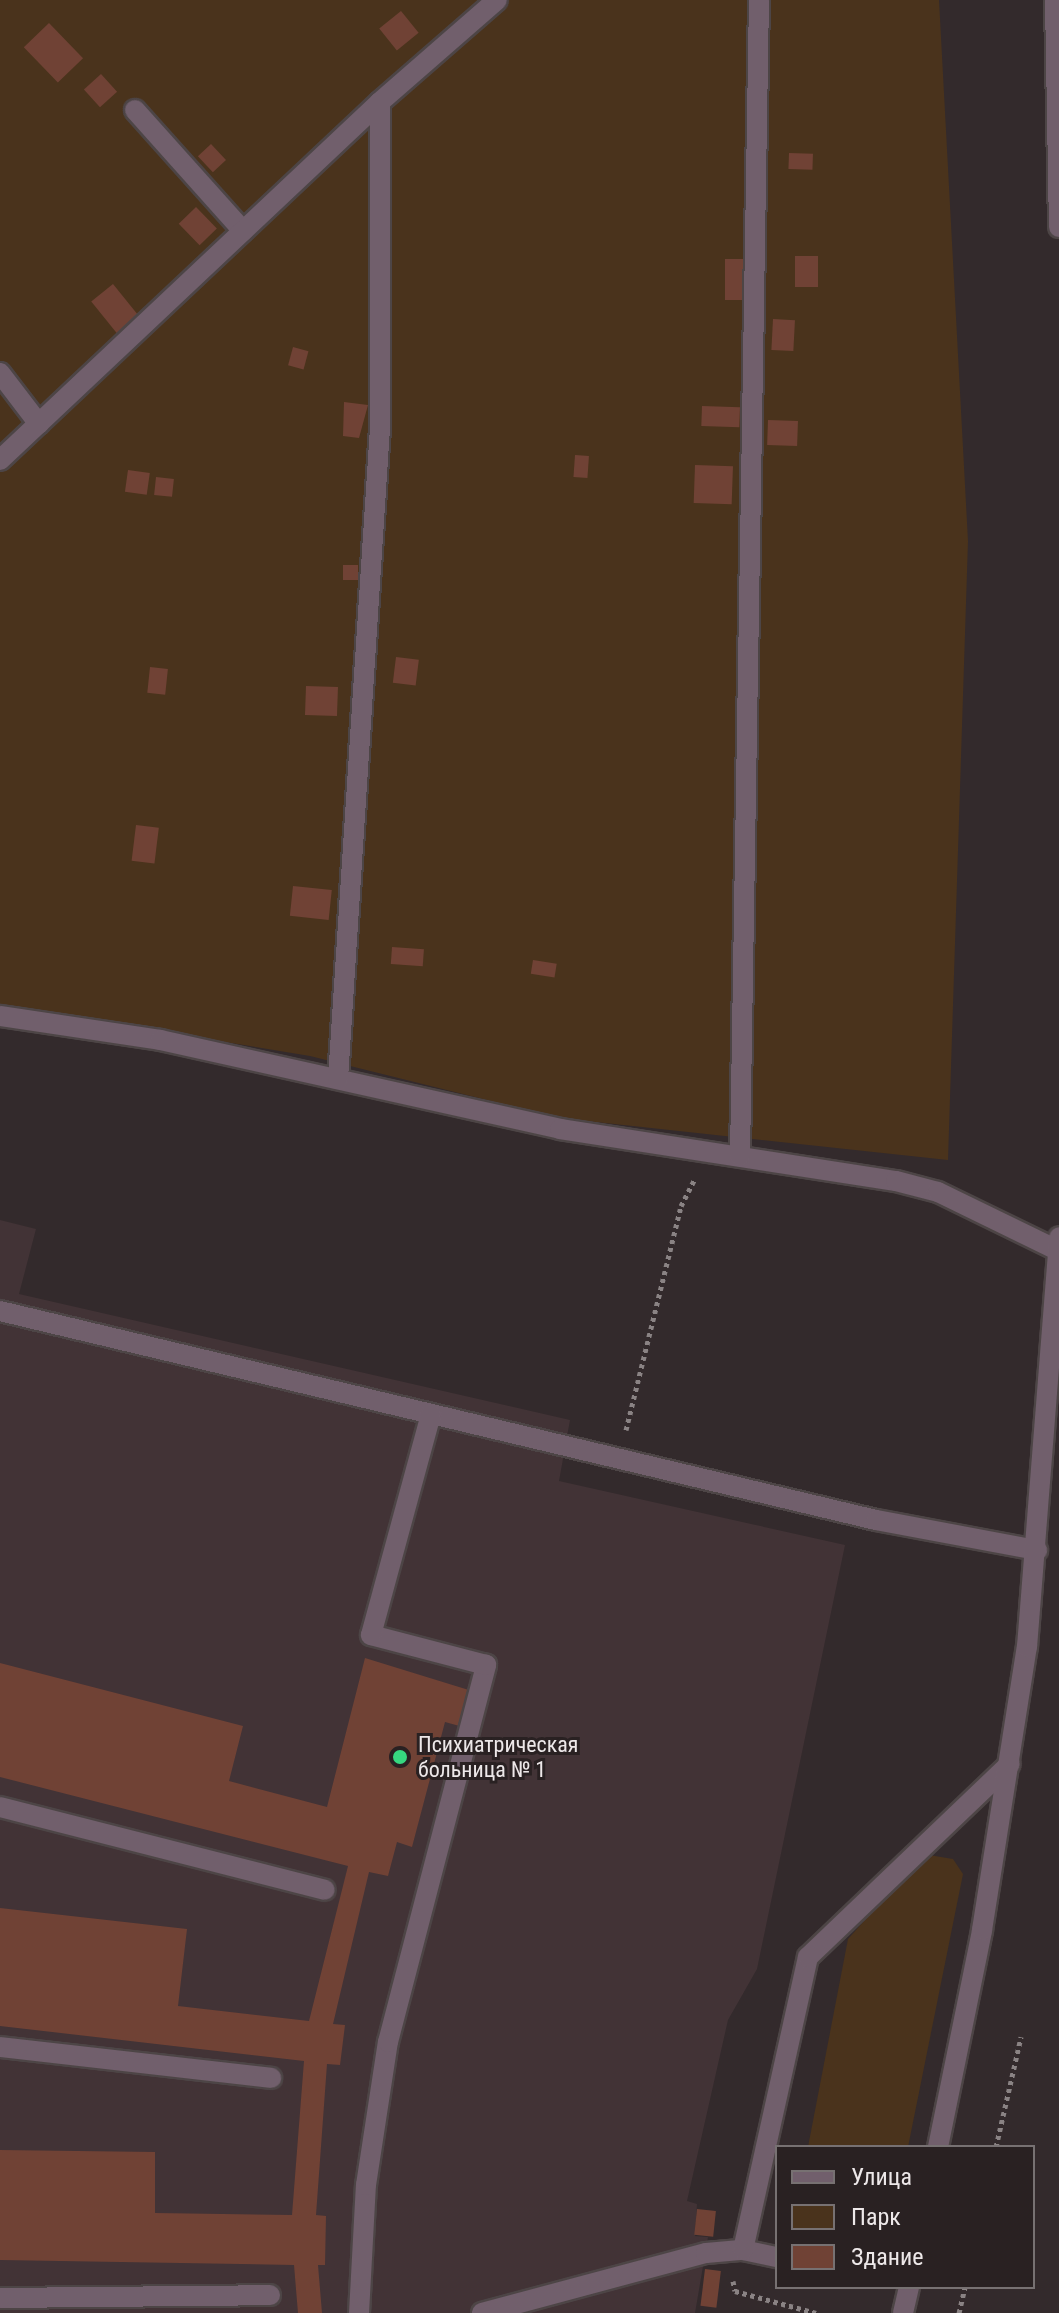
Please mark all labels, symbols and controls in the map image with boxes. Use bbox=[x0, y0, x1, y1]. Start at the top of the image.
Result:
place label: Психиатрическая больница № 1 bbox=[418, 1731, 578, 1782]
marker: Психиатрическая больница № 1 bbox=[389, 1746, 411, 1768]
legend bbox=[775, 2145, 1035, 2289]
text: Улица bbox=[851, 2163, 912, 2191]
text: Парк bbox=[851, 2203, 901, 2231]
text: Здание bbox=[851, 2243, 923, 2271]

